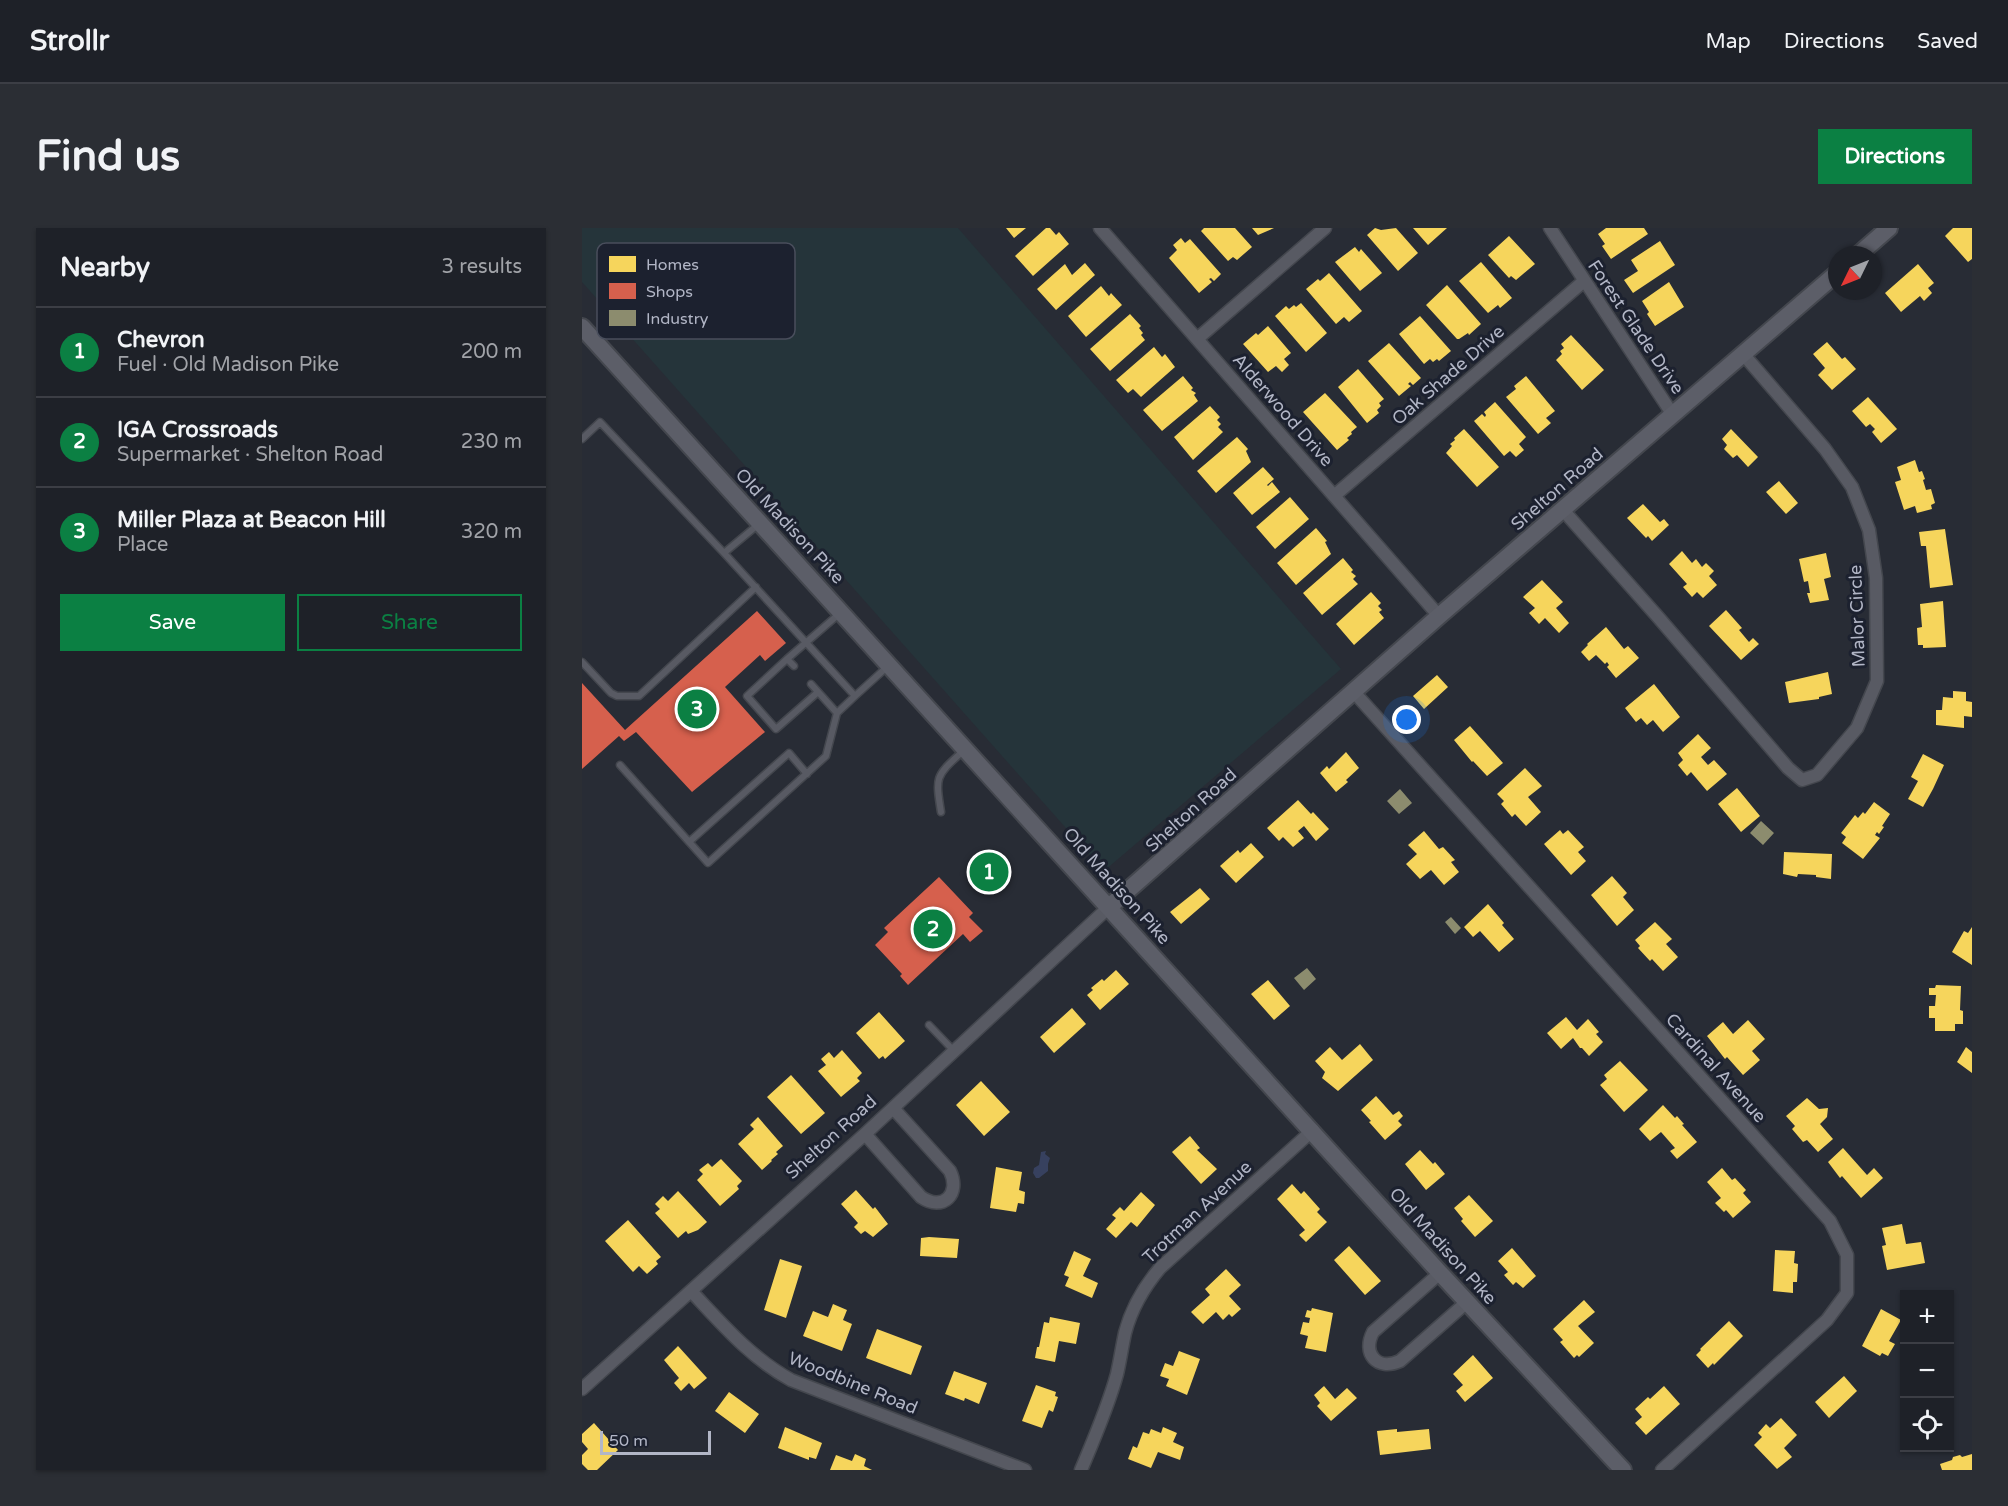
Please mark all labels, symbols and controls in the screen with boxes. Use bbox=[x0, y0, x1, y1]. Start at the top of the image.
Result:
text: Strollr bbox=[30, 24, 109, 58]
text: Map bbox=[1705, 29, 1751, 54]
text: Directions bbox=[1784, 29, 1884, 54]
text: Saved bbox=[1917, 29, 1978, 54]
button: Directions bbox=[1818, 129, 1972, 184]
text: Find us bbox=[36, 131, 180, 182]
legend bbox=[597, 243, 795, 339]
north arrow bbox=[1828, 246, 1882, 300]
text: Nearby bbox=[60, 252, 150, 283]
text: 3 results bbox=[442, 255, 522, 279]
text: Homes bbox=[646, 255, 699, 275]
street label: Forest Glade Drive bbox=[1583, 256, 1689, 398]
text: Shops bbox=[646, 282, 693, 302]
text: Industry bbox=[646, 309, 709, 329]
street label: Oak Shade Drive bbox=[1387, 320, 1509, 430]
text: Chevron bbox=[117, 327, 205, 353]
text: 1 bbox=[73, 340, 86, 364]
text: 200 m bbox=[461, 340, 522, 364]
street label: Alderwood Drive bbox=[1228, 349, 1338, 471]
text: Fuel · Old Madison Pike bbox=[117, 353, 339, 377]
text: IGA Crossroads bbox=[117, 417, 278, 443]
text: 2 bbox=[73, 430, 86, 454]
text: 230 m bbox=[461, 430, 522, 454]
text: Supermarket · Shelton Road bbox=[117, 443, 383, 467]
street label: Shelton Road bbox=[1506, 443, 1608, 535]
street label: Old Madison Pike bbox=[731, 464, 849, 588]
text: Miller Plaza at Beacon Hill bbox=[117, 507, 386, 533]
text: 3 bbox=[73, 520, 86, 544]
text: 320 m bbox=[461, 520, 522, 544]
text: Place bbox=[117, 533, 168, 557]
street label: Malor Circle bbox=[1844, 564, 1870, 668]
button: Save bbox=[60, 594, 285, 651]
button: Share bbox=[297, 594, 522, 651]
pin: 3 bbox=[678, 686, 716, 732]
your location bbox=[1392, 705, 1421, 734]
street label: Shelton Road bbox=[1141, 763, 1241, 857]
street label: Old Madison Pike bbox=[1059, 823, 1175, 949]
pin: 1 bbox=[970, 850, 1008, 894]
pin: 2 bbox=[914, 906, 952, 952]
street label: Cardinal Avenue bbox=[1661, 1009, 1771, 1127]
street label: Shelton Road bbox=[781, 1090, 881, 1184]
street label: Trotman Avenue bbox=[1138, 1156, 1256, 1268]
street label: Old Madison Pike bbox=[1385, 1183, 1501, 1309]
map controls bbox=[1900, 1290, 1954, 1452]
button: + bbox=[1900, 1290, 1954, 1344]
button: − bbox=[1900, 1344, 1954, 1398]
street label: Woodbine Road bbox=[785, 1347, 921, 1419]
button: locate bbox=[1900, 1398, 1954, 1452]
scale bar bbox=[600, 1428, 711, 1456]
text: 50 m bbox=[609, 1431, 648, 1451]

